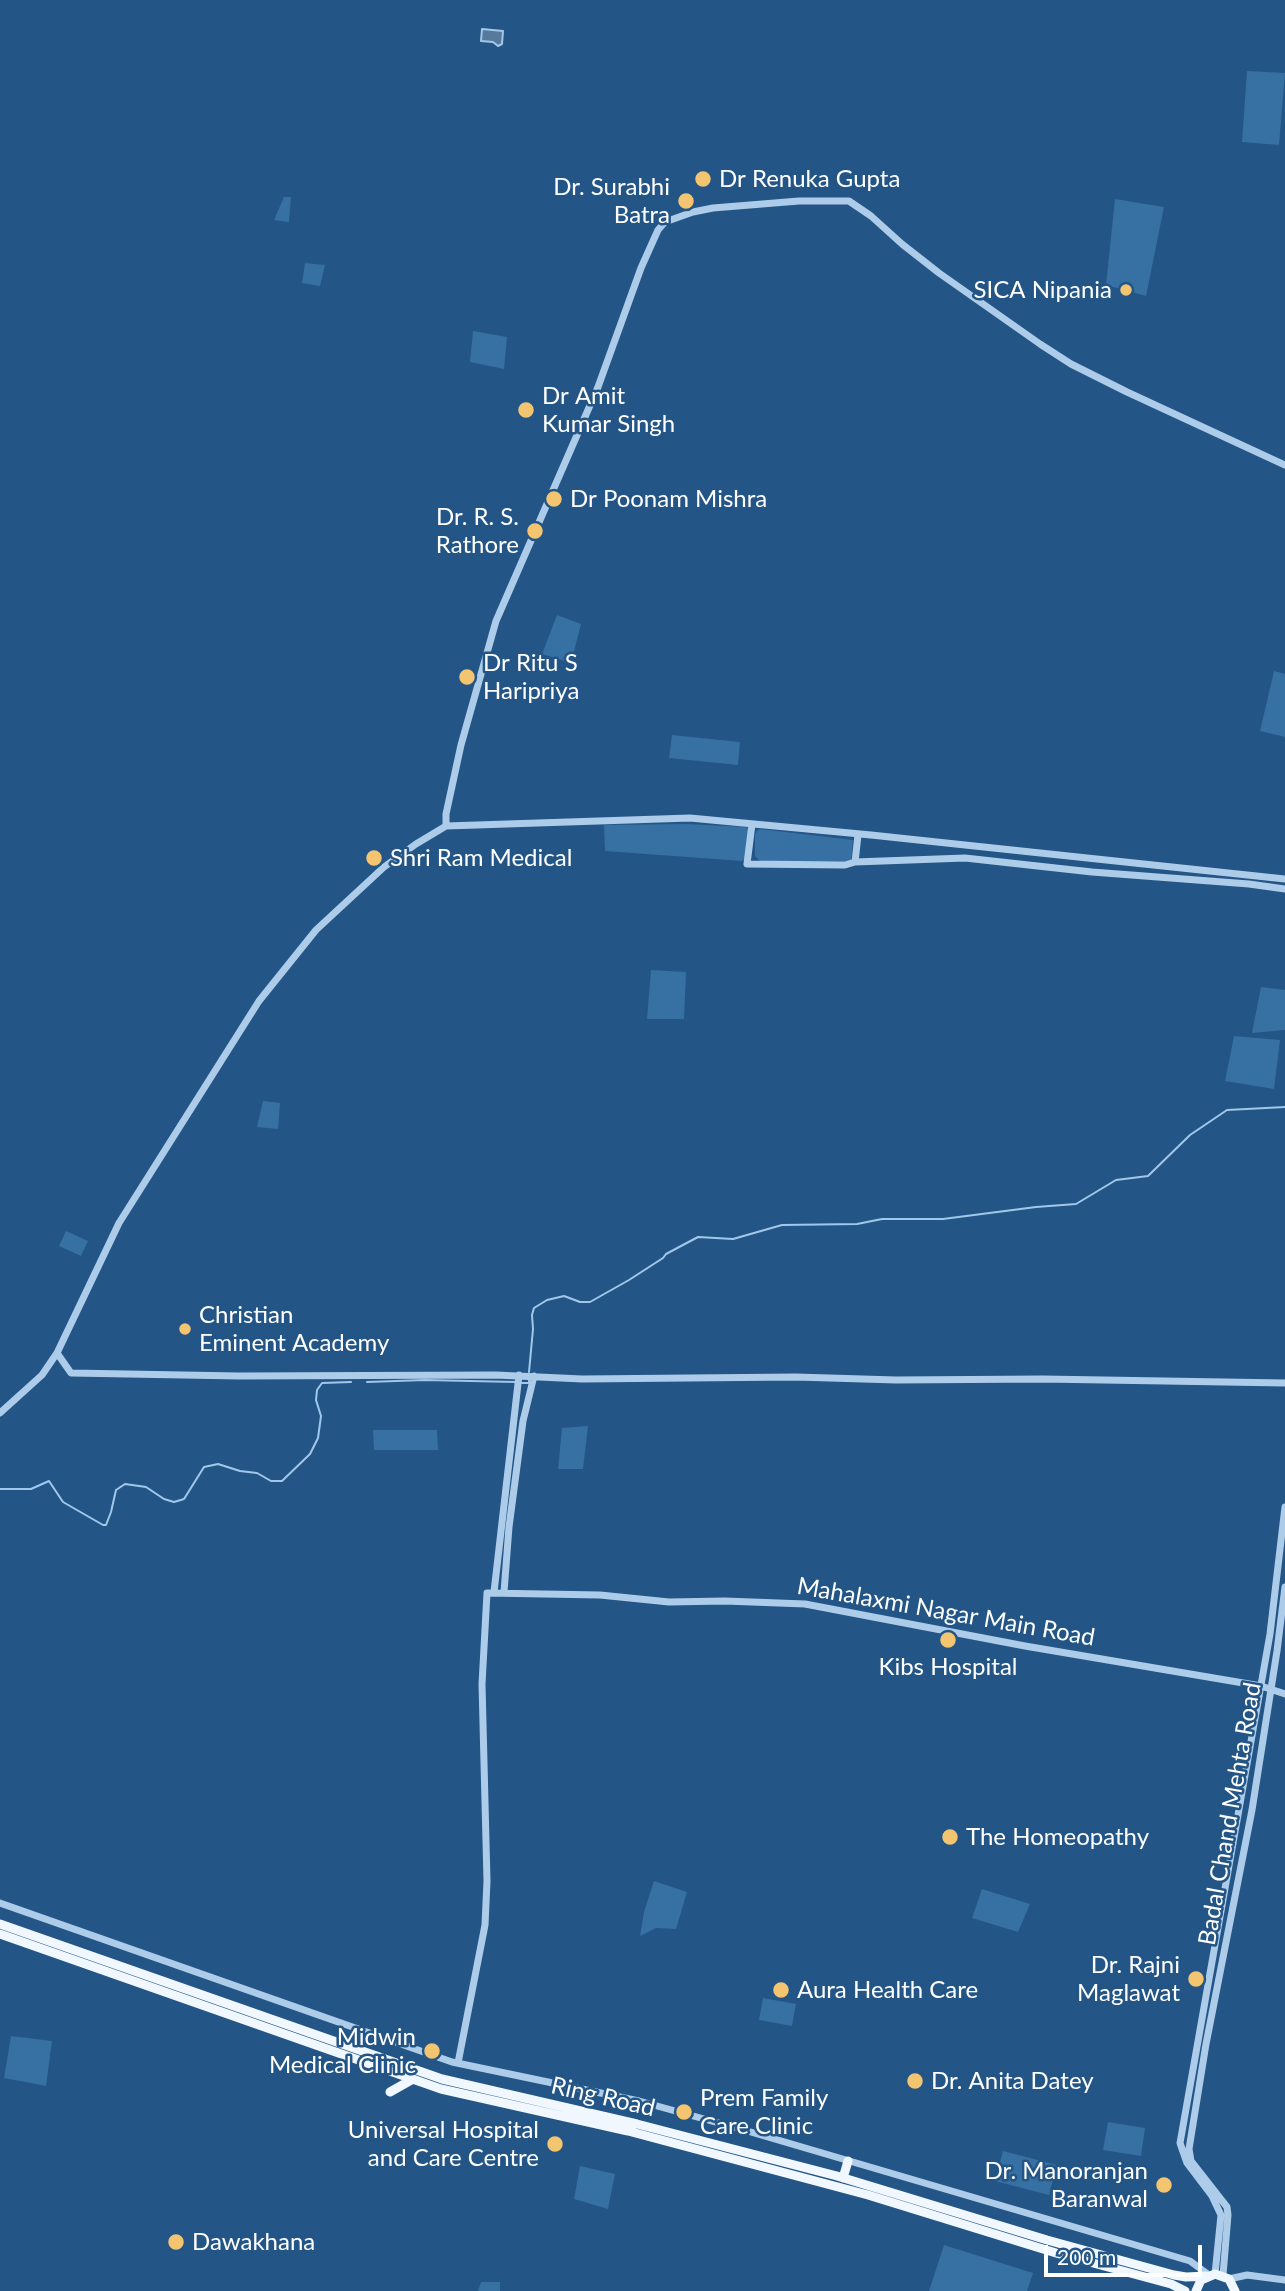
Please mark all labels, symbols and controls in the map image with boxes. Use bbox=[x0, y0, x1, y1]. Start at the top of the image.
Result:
place label: Dr Renuka Gupta bbox=[719, 165, 900, 193]
marker: Dr Renuka Gupta bbox=[693, 169, 713, 189]
place label: Dr. Surabhi Batra bbox=[553, 173, 670, 229]
marker: Dr. Surabhi Batra bbox=[676, 191, 696, 211]
place label: SICA Nipania bbox=[973, 276, 1112, 304]
marker: SICA Nipania bbox=[1118, 282, 1134, 298]
place label: Dr Amit Kumar Singh bbox=[542, 382, 675, 438]
marker: Dr Amit Kumar Singh bbox=[516, 400, 536, 420]
place label: Dr Poonam Mishra bbox=[570, 485, 767, 513]
marker: Dr Poonam Mishra bbox=[544, 489, 564, 509]
place label: Dr. R. S. Rathore bbox=[436, 503, 519, 559]
marker: Dr. R. S. Rathore bbox=[525, 521, 545, 541]
place label: Dr Ritu S Haripriya bbox=[483, 649, 579, 705]
marker: Dr Ritu S Haripriya bbox=[457, 667, 477, 687]
place label: Shri Ram Medical bbox=[390, 844, 572, 872]
marker: Shri Ram Medical bbox=[364, 848, 384, 868]
place label: Christian Eminent Academy bbox=[199, 1301, 389, 1357]
marker: Christian Eminent Academy bbox=[177, 1321, 193, 1337]
street label: Mahalaxmi Nagar Main Road bbox=[795, 1572, 1097, 1652]
marker: Kibs Hospital bbox=[938, 1630, 958, 1650]
place label: Kibs Hospital bbox=[879, 1653, 1017, 1681]
street label: Badal Chand Mehta Road bbox=[1193, 1680, 1267, 1948]
place label: The Homeopathy bbox=[966, 1823, 1149, 1851]
marker: The Homeopathy bbox=[940, 1827, 960, 1847]
place label: Dr. Rajni Maglawat bbox=[1077, 1951, 1180, 2007]
marker: Dr. Rajni Maglawat bbox=[1186, 1969, 1206, 1989]
place label: Aura Health Care bbox=[797, 1976, 978, 2004]
marker: Aura Health Care bbox=[771, 1980, 791, 2000]
place label: Midwin Medical Clinic bbox=[269, 2023, 416, 2079]
marker: Midwin Medical Clinic bbox=[422, 2041, 442, 2061]
place label: Dr. Anita Datey bbox=[931, 2067, 1094, 2095]
street label: Ring Road bbox=[548, 2071, 658, 2123]
marker: Dr. Anita Datey bbox=[905, 2071, 925, 2091]
place label: Prem Family Care Clinic bbox=[700, 2084, 828, 2140]
marker: Prem Family Care Clinic bbox=[674, 2102, 694, 2122]
place label: Universal Hospital and Care Centre bbox=[348, 2116, 539, 2172]
marker: Universal Hospital and Care Centre bbox=[545, 2134, 565, 2154]
place label: Dr. Manoranjan Baranwal bbox=[985, 2157, 1148, 2213]
marker: Dr. Manoranjan Baranwal bbox=[1154, 2175, 1174, 2195]
place label: Dawakhana bbox=[192, 2228, 315, 2256]
marker: Dawakhana bbox=[166, 2232, 186, 2252]
scale bar bbox=[1047, 2232, 1204, 2276]
text: 200 m bbox=[1057, 2244, 1116, 2269]

